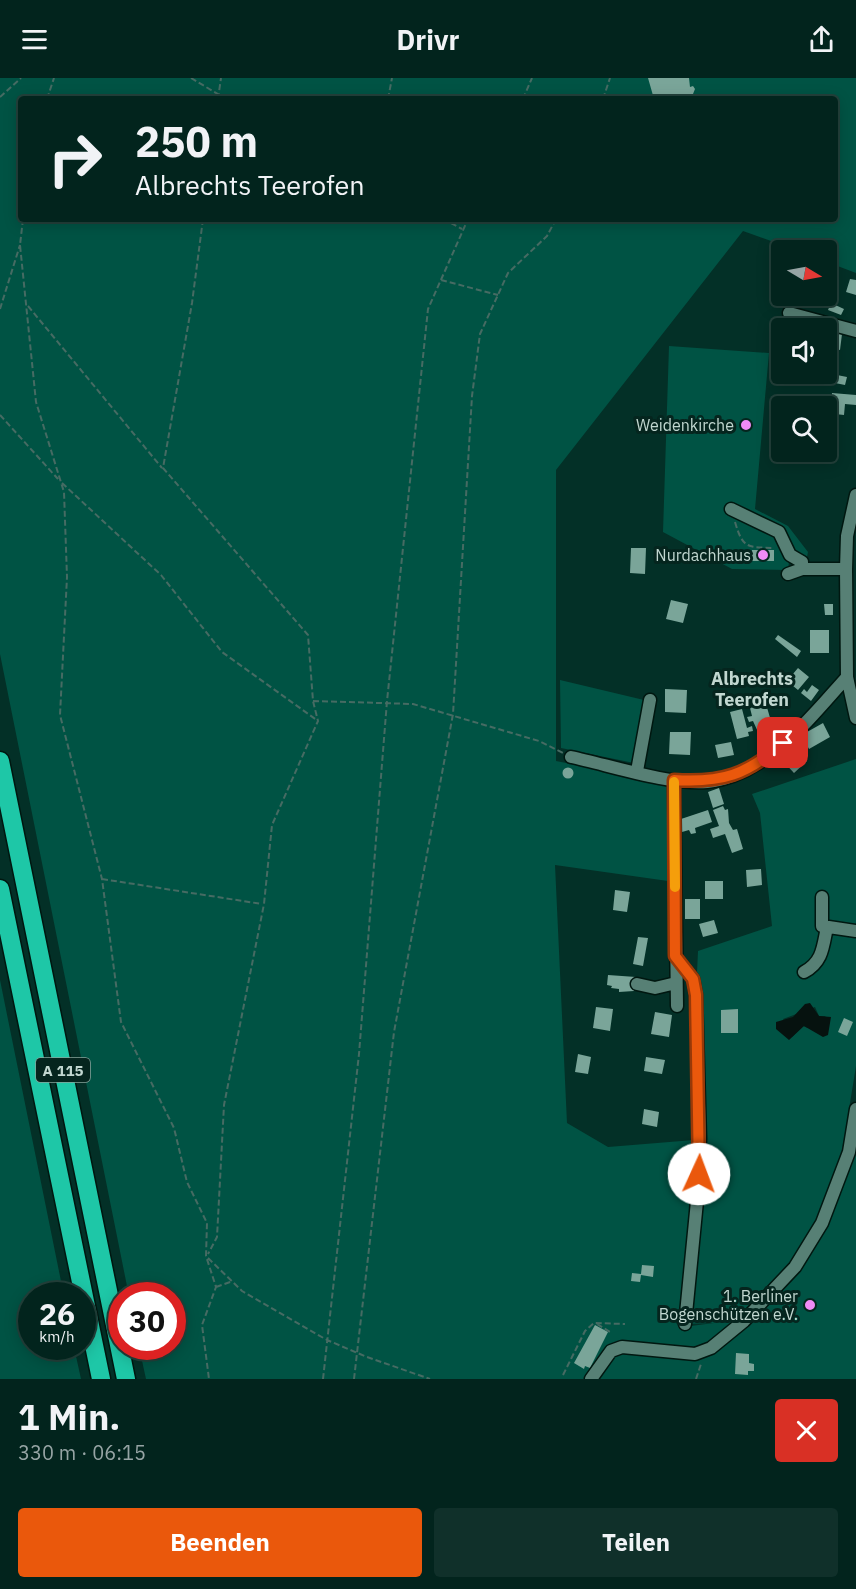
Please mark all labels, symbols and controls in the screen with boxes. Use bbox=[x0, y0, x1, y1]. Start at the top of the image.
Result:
text: Drivr bbox=[397, 22, 459, 57]
icon: menu bbox=[18, 23, 51, 56]
icon: share bbox=[805, 23, 838, 56]
text: 250 m bbox=[135, 114, 258, 169]
icon: right bbox=[36, 120, 114, 198]
text: Albrechts Teerofen bbox=[135, 167, 365, 202]
north arrow bbox=[771, 240, 837, 306]
map controls bbox=[771, 240, 837, 462]
button: sound bbox=[771, 318, 837, 384]
button: search bbox=[771, 396, 837, 462]
place label: Weidenkirche bbox=[636, 415, 734, 435]
marker: Weidenkirche bbox=[739, 418, 753, 432]
place label: Nurdachhaus bbox=[655, 545, 751, 565]
marker: Nurdachhaus bbox=[756, 548, 770, 562]
district label: Albrechts Teerofen bbox=[711, 667, 793, 711]
pin bbox=[757, 717, 808, 768]
icon: arrive bbox=[766, 726, 799, 759]
road number: A 115 bbox=[36, 1058, 90, 1082]
position arrow bbox=[667, 1142, 731, 1206]
speed limit sign: 30 bbox=[108, 1282, 186, 1360]
place label: 1. Berliner Bogenschützen e.V. bbox=[659, 1286, 798, 1324]
text: 26 bbox=[39, 1294, 75, 1333]
marker: 1. Berliner Bogenschützen e.V. bbox=[803, 1298, 817, 1312]
text: km/h bbox=[39, 1327, 75, 1346]
text: 1 Min. bbox=[18, 1393, 121, 1440]
button: close bbox=[775, 1399, 838, 1462]
text: 330 m · 06:15 bbox=[18, 1439, 146, 1466]
button: Beenden bbox=[18, 1508, 422, 1577]
button: Teilen bbox=[434, 1508, 838, 1577]

